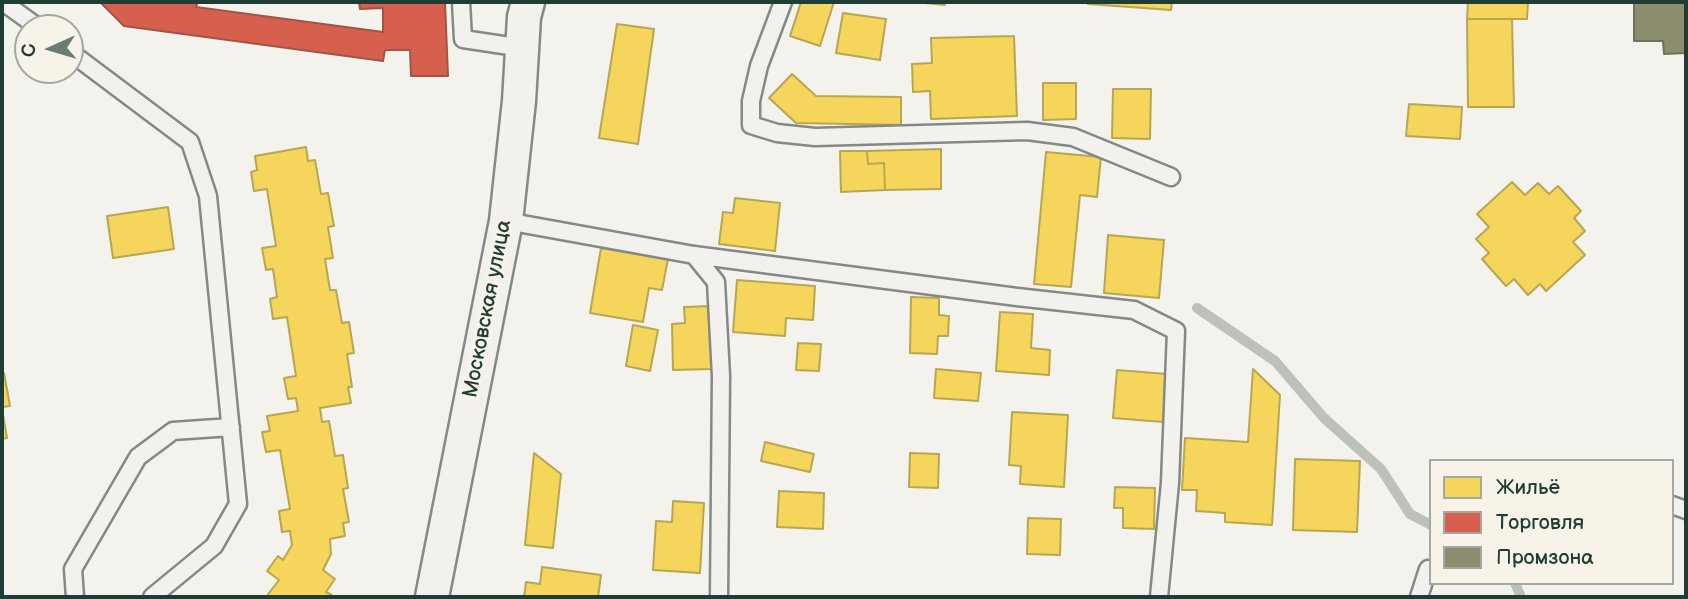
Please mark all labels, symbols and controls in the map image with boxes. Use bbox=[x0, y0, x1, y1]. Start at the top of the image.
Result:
north arrow bbox=[14, 14, 84, 84]
text: С bbox=[18, 43, 41, 58]
street label: Московская улица bbox=[458, 218, 518, 400]
legend bbox=[1429, 459, 1674, 585]
text: Жильё bbox=[1496, 475, 1560, 500]
text: Торговля bbox=[1496, 510, 1584, 535]
text: Промзона bbox=[1496, 545, 1594, 570]

